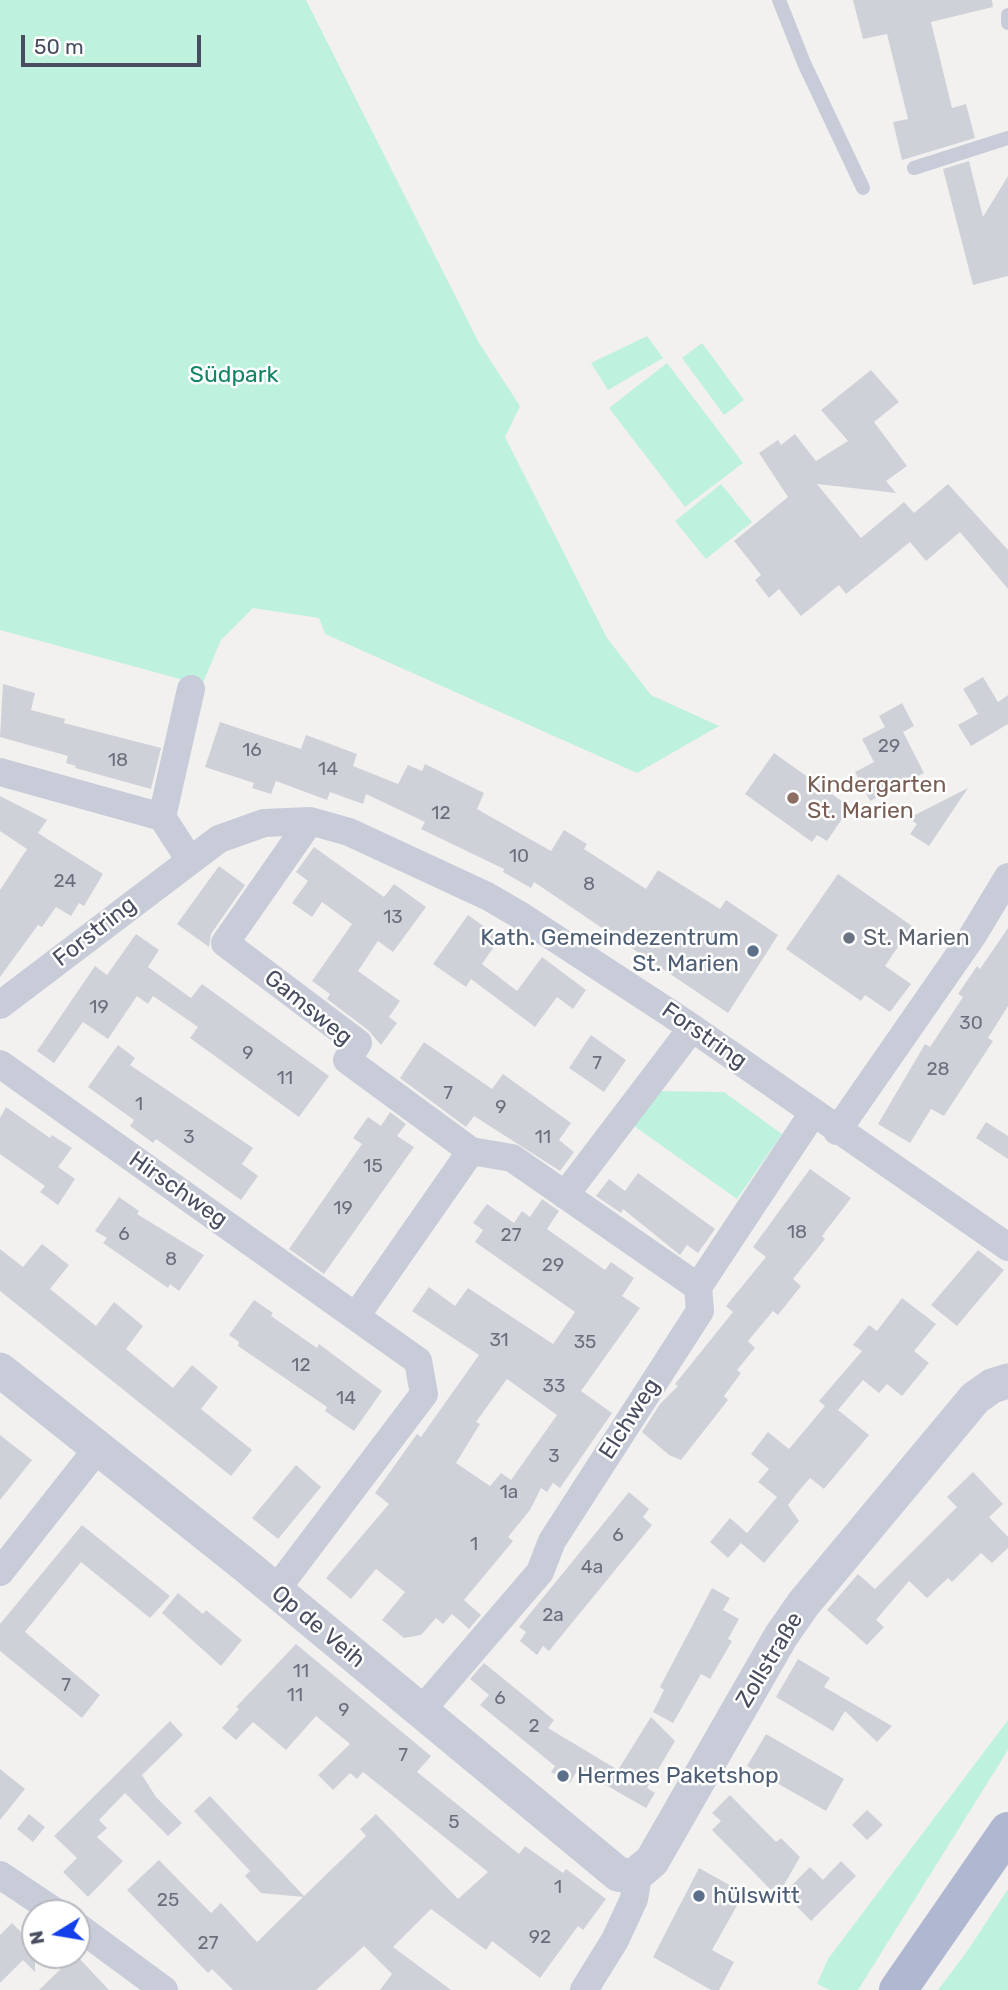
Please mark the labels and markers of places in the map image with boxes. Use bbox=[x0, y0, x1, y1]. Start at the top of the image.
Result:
place label: Kindergarten St. Marien bbox=[807, 771, 946, 825]
marker: Kindergarten St. Marien bbox=[785, 790, 801, 806]
place label: Kath. Gemeindezentrum St. Marien bbox=[480, 924, 739, 978]
place label: St. Marien bbox=[863, 924, 970, 952]
marker: St. Marien bbox=[841, 930, 857, 946]
marker: Kath. Gemeindezentrum St. Marien bbox=[745, 943, 761, 959]
place label: Hermes Paketshop bbox=[577, 1762, 779, 1790]
marker: Hermes Paketshop bbox=[555, 1768, 571, 1784]
place label: hülswitt bbox=[713, 1882, 800, 1910]
marker: hülswitt bbox=[691, 1888, 707, 1904]

